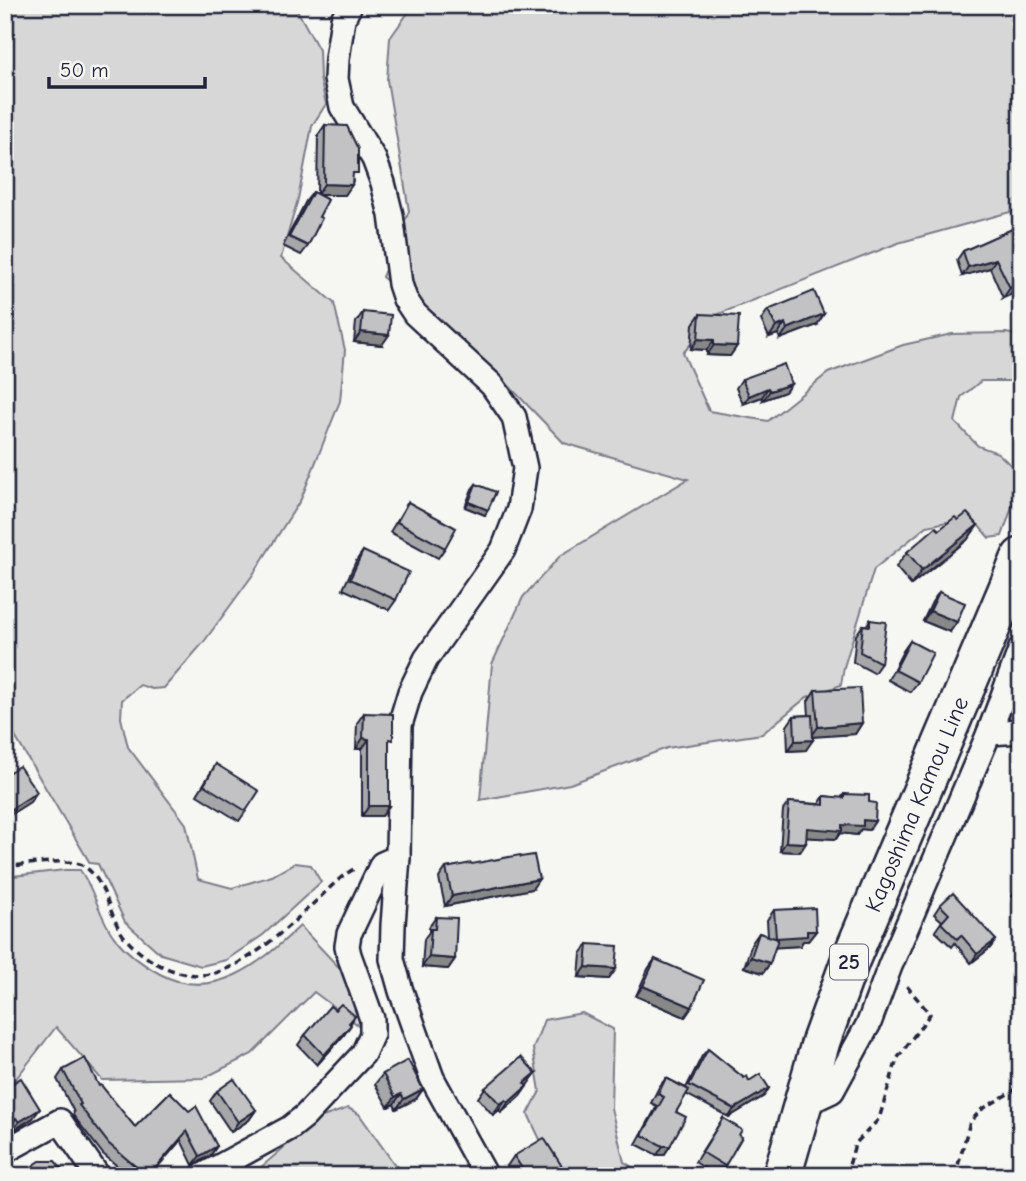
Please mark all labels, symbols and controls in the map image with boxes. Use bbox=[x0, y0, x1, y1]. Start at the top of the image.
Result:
scale bar bbox=[49, 46, 205, 90]
text: 50 m bbox=[60, 58, 109, 82]
street label: Kagoshima Kamou Line bbox=[859, 692, 974, 916]
road number: 25 bbox=[830, 944, 868, 979]

